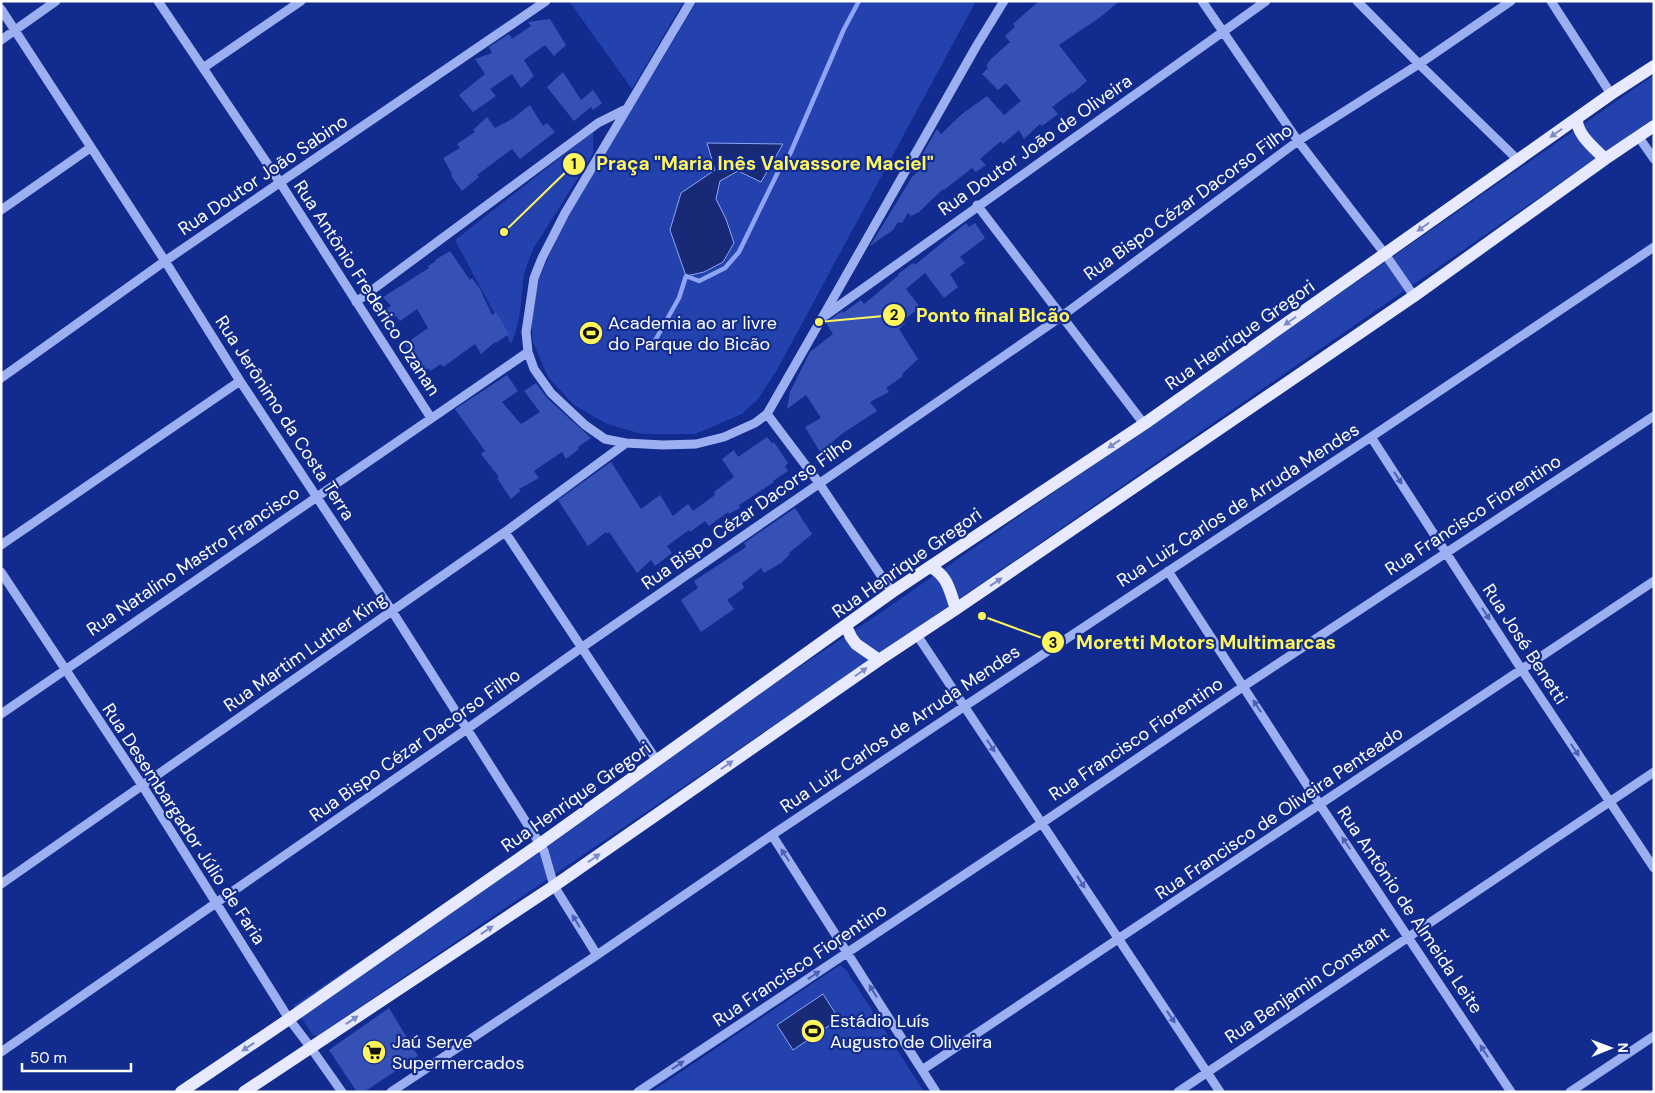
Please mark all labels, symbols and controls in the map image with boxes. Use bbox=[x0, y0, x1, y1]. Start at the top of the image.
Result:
street label: Rua Doutor João de Oliveira bbox=[933, 69, 1137, 221]
street label: Rua Doutor João Sabino bbox=[174, 109, 352, 241]
street label: Rua Bispo Cézar Dacorso Filho bbox=[1079, 118, 1297, 286]
one-way arrow bbox=[1549, 128, 1563, 138]
callout: Praça "Maria Inês Valvassore Maciel" bbox=[562, 147, 944, 181]
text: Praça "Maria Inês Valvassore Maciel" bbox=[596, 151, 934, 176]
text: 1 bbox=[571, 154, 577, 174]
street label: Rua Antônio Frederico Ozanan bbox=[288, 176, 446, 400]
one-way arrow bbox=[1416, 222, 1430, 232]
street label: Rua Henrique Gregori bbox=[1160, 274, 1320, 396]
callout: Ponto final BIcão bbox=[881, 298, 1080, 332]
text: Ponto final BIcão bbox=[916, 303, 1070, 328]
text: 2 bbox=[890, 305, 899, 325]
street label: Rua Jerônimo da Costa Terra bbox=[210, 311, 360, 525]
place label: Academia ao ar livre do Parque do Bicão bbox=[608, 311, 777, 356]
one-way arrow bbox=[1283, 316, 1297, 326]
sports icon: Academia ao ar livre do Parque do Bicão bbox=[578, 320, 604, 346]
street label: Rua Luiz Carlos de Arruda Mendes bbox=[1112, 417, 1364, 593]
street label: Rua Bispo Cézar Dacorso Filho bbox=[637, 431, 857, 595]
one-way arrow bbox=[1107, 439, 1121, 449]
street label: Rua Francisco Fiorentino bbox=[1380, 449, 1566, 581]
one-way arrow bbox=[1393, 471, 1403, 485]
street label: Rua Natalino Mastro Francisco bbox=[82, 481, 304, 641]
street label: Rua Henrique Gregori bbox=[827, 502, 987, 624]
one-way arrow bbox=[989, 577, 1003, 587]
street label: Rua José Benetti bbox=[1477, 579, 1573, 709]
street label: Rua Martim Luther King bbox=[219, 587, 391, 717]
one-way arrow bbox=[1481, 608, 1491, 621]
callout: Moretti Motors Multimarcas bbox=[1041, 625, 1346, 659]
text: Moretti Motors Multimarcas bbox=[1076, 630, 1336, 655]
text: 3 bbox=[1048, 633, 1058, 653]
street label: Rua Luiz Carlos de Arruda Mendes bbox=[775, 639, 1025, 819]
street label: Rua Bispo Cézar Dacorso Filho bbox=[305, 663, 525, 827]
one-way arrow bbox=[854, 667, 867, 677]
street label: Rua Francisco Fiorentino bbox=[1044, 672, 1228, 806]
street label: Rua Desembargador Júlio de Faria bbox=[97, 699, 271, 949]
one-way arrow bbox=[1252, 700, 1262, 713]
street label: Rua Francisco de Oliveira Penteado bbox=[1150, 721, 1408, 905]
street label: Rua Henrique Gregori bbox=[496, 736, 656, 858]
one-way arrow bbox=[987, 740, 996, 753]
one-way arrow bbox=[1571, 743, 1580, 757]
one-way arrow bbox=[721, 760, 734, 770]
street label: Rua Antônio de Almeida Leite bbox=[1332, 802, 1488, 1018]
one-way arrow bbox=[1341, 836, 1350, 849]
one-way arrow bbox=[780, 848, 789, 861]
one-way arrow bbox=[587, 853, 601, 863]
one-way arrow bbox=[1076, 875, 1086, 889]
street label: Rua Francisco Fiorentino bbox=[708, 898, 892, 1032]
one-way arrow bbox=[571, 914, 580, 927]
street label: Rua Benjamin Constant bbox=[1220, 921, 1394, 1049]
one-way arrow bbox=[480, 926, 494, 935]
one-way arrow bbox=[807, 970, 820, 980]
one-way arrow bbox=[868, 985, 877, 998]
place label: Estádio Luís Augusto de Oliveira bbox=[830, 1009, 992, 1054]
one-way arrow bbox=[1166, 1011, 1175, 1024]
one-way arrow bbox=[345, 1015, 358, 1025]
sports icon: Estádio Luís Augusto de Oliveira bbox=[800, 1018, 826, 1044]
north arrow bbox=[1585, 1023, 1635, 1073]
place label: Jaú Serve Supermercados bbox=[392, 1030, 525, 1075]
supermarket icon: Jaú Serve Supermercados bbox=[361, 1039, 387, 1065]
scale bar bbox=[22, 1040, 131, 1072]
one-way arrow bbox=[241, 1042, 255, 1051]
text: N bbox=[1614, 1043, 1632, 1053]
one-way arrow bbox=[1479, 1044, 1489, 1058]
text: 50 m bbox=[30, 1048, 67, 1068]
one-way arrow bbox=[672, 1060, 685, 1070]

